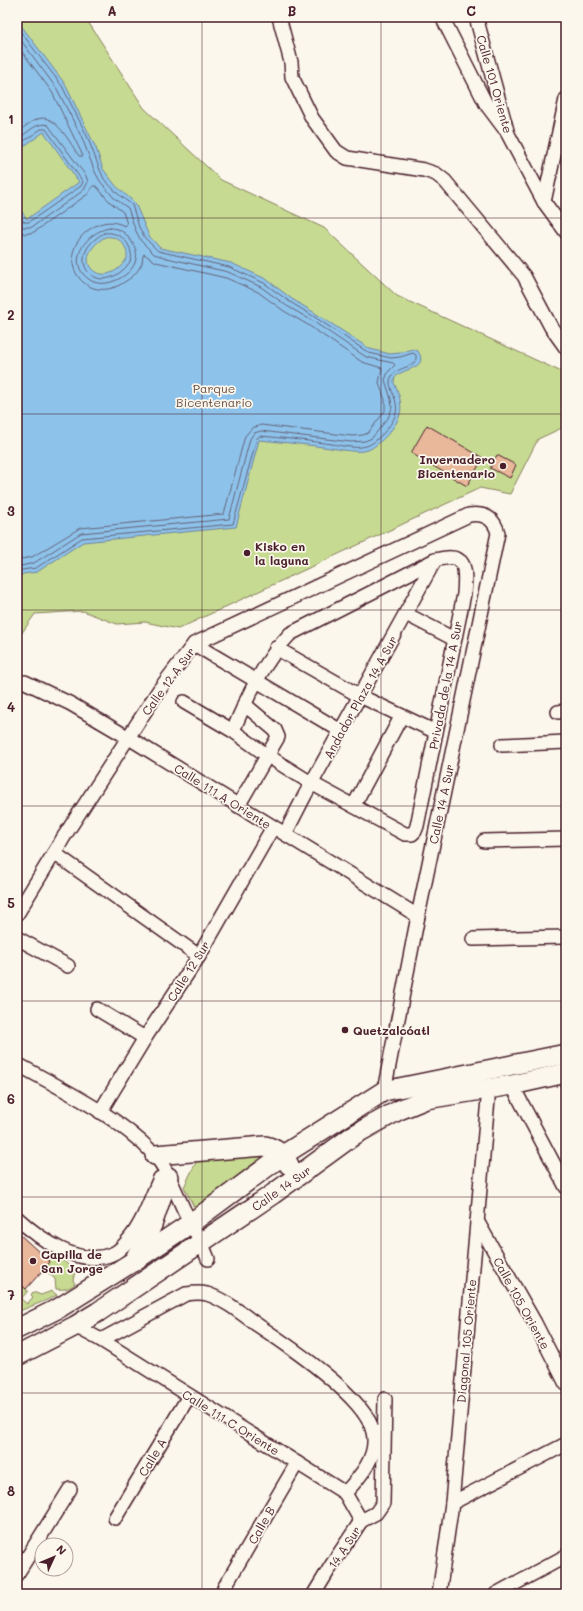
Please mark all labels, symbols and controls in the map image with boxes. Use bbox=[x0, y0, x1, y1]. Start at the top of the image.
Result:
text: A bbox=[107, 2, 117, 19]
text: B bbox=[288, 2, 297, 19]
text: C bbox=[466, 2, 476, 19]
street label: Calle 101 Oriente bbox=[473, 33, 517, 135]
text: 1 bbox=[8, 110, 14, 127]
text: 2 bbox=[7, 306, 15, 323]
park label: Parque Bicentenario bbox=[176, 380, 252, 410]
place label: Invernadero Bicentenario bbox=[417, 451, 495, 481]
marker: Invernadero Bicentenario bbox=[498, 461, 508, 471]
text: 3 bbox=[7, 502, 15, 519]
place label: Kisko en la laguna bbox=[255, 538, 309, 568]
marker: Kisko en la laguna bbox=[242, 548, 252, 558]
street label: Privada de la 14 A Sur bbox=[425, 619, 465, 751]
street label: Andador Plaza 14 A Sur bbox=[320, 633, 400, 761]
street label: Calle 12 A Sur bbox=[138, 644, 198, 718]
text: 4 bbox=[7, 698, 15, 715]
street label: Calle 111 A Oriente bbox=[172, 760, 274, 832]
street label: Calle 14 A Sur bbox=[425, 763, 457, 845]
text: 5 bbox=[7, 894, 15, 911]
street label: Calle 12 Sur bbox=[163, 938, 213, 1004]
place label: Quetzalcóatl bbox=[353, 1022, 430, 1038]
marker: Quetzalcóatl bbox=[340, 1025, 350, 1035]
text: 6 bbox=[7, 1090, 15, 1107]
street label: Calle 14 Sur bbox=[248, 1162, 314, 1214]
place label: Capilla de San Jorge bbox=[41, 1246, 103, 1276]
street label: Calle 105 Oriente bbox=[490, 1254, 554, 1352]
marker: Capilla de San Jorge bbox=[28, 1256, 38, 1266]
street label: Diagonal 105 Oriente bbox=[453, 1279, 479, 1403]
text: 7 bbox=[7, 1286, 15, 1303]
street label: Calle 111 C Oriente bbox=[179, 1386, 283, 1458]
street label: Calle A bbox=[134, 1435, 170, 1479]
text: 8 bbox=[7, 1482, 15, 1499]
street label: Calle B bbox=[244, 1503, 278, 1547]
street label: 14 A Sur bbox=[324, 1523, 364, 1571]
north arrow bbox=[34, 1537, 74, 1577]
text: N bbox=[53, 1541, 70, 1558]

